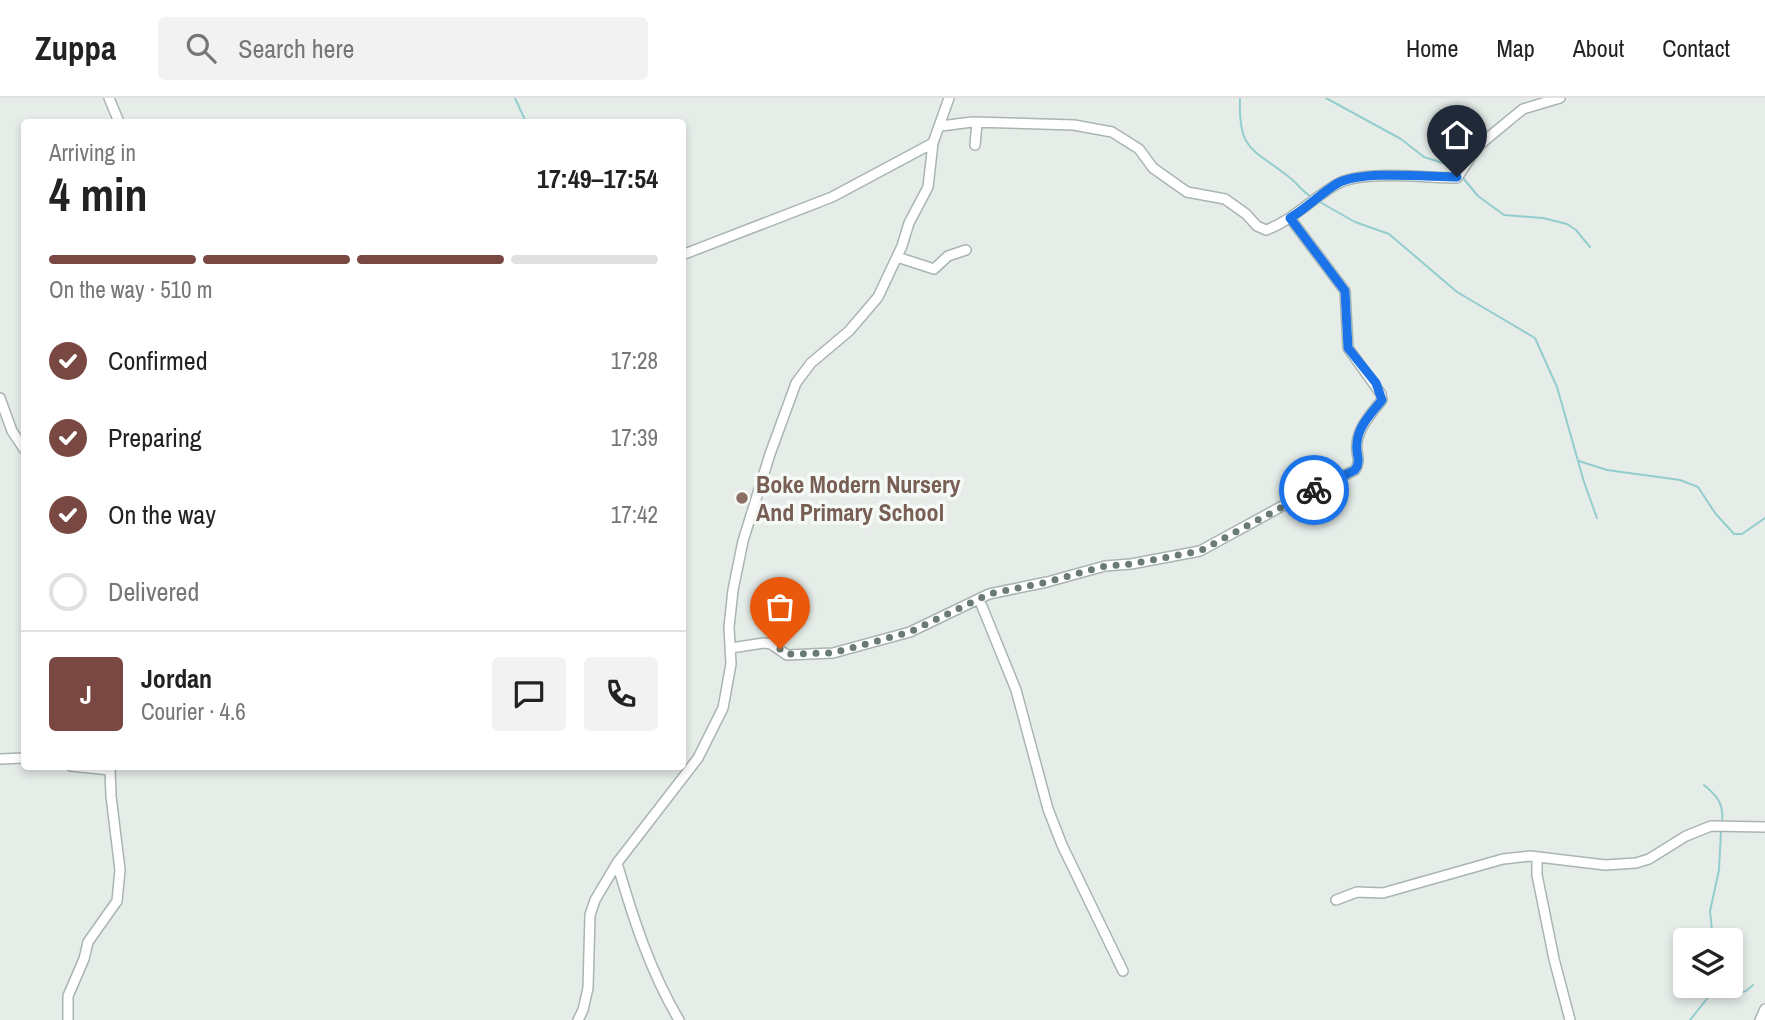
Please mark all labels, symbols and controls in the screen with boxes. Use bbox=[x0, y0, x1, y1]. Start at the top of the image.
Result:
search box bbox=[158, 17, 648, 80]
text: Zuppa bbox=[35, 26, 116, 70]
icon: search bbox=[182, 29, 220, 67]
text: Search here bbox=[238, 31, 354, 66]
text: Home bbox=[1406, 32, 1458, 64]
text: Map bbox=[1496, 32, 1535, 64]
text: About bbox=[1573, 32, 1624, 64]
text: Contact bbox=[1662, 32, 1730, 64]
pin bbox=[1427, 105, 1487, 177]
icon: home bbox=[1438, 116, 1476, 154]
text: Arriving in bbox=[49, 137, 136, 168]
text: 17:49–17:54 bbox=[537, 161, 658, 196]
text: 4 min bbox=[49, 163, 148, 225]
text: On the way · 510 m bbox=[49, 274, 213, 305]
icon: check bbox=[49, 342, 87, 380]
text: Confirmed bbox=[108, 343, 208, 378]
text: 17:28 bbox=[611, 345, 658, 376]
icon: check bbox=[49, 419, 87, 457]
text: Preparing bbox=[108, 420, 202, 455]
text: 17:39 bbox=[611, 422, 658, 453]
courier bbox=[1279, 455, 1349, 525]
place label: Boke Modern Nursery And Primary School bbox=[756, 468, 961, 528]
icon: bike bbox=[1295, 471, 1333, 509]
marker: Boke Modern Nursery And Primary School bbox=[734, 490, 750, 506]
icon: check bbox=[49, 496, 87, 534]
text: On the way bbox=[108, 497, 216, 532]
text: 17:42 bbox=[611, 499, 658, 530]
text: Delivered bbox=[108, 574, 199, 609]
pin bbox=[750, 577, 810, 649]
icon: bag bbox=[761, 588, 799, 626]
button: chat bbox=[492, 657, 566, 731]
button: phone bbox=[584, 657, 658, 731]
text: Jordan bbox=[141, 661, 212, 696]
text: J bbox=[80, 677, 92, 712]
text: Courier · 4.6 bbox=[141, 696, 246, 727]
map controls bbox=[1673, 928, 1743, 998]
button: layers bbox=[1673, 928, 1743, 998]

